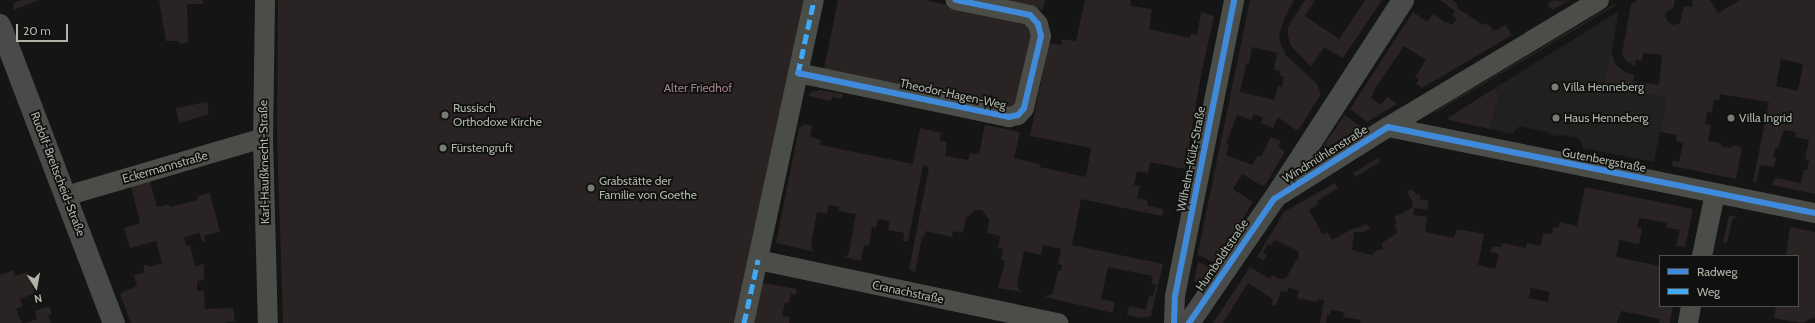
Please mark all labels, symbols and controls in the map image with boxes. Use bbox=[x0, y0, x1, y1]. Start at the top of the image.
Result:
scale bar bbox=[18, 16, 70, 42]
text: 20 m bbox=[23, 23, 51, 38]
street label: Theodor-Hagen-Weg bbox=[898, 76, 1008, 112]
place label: Villa Henneberg bbox=[1563, 80, 1644, 94]
park label: Alter Friedhof bbox=[664, 81, 732, 95]
marker: Villa Henneberg bbox=[1550, 82, 1560, 92]
street label: Karl-Haußknecht-Straße bbox=[256, 100, 272, 224]
place label: Russisch Orthodoxe Kirche bbox=[453, 101, 542, 129]
street label: Wilhelm-Külz-Straße bbox=[1174, 105, 1208, 213]
street label: Rudolf-Breitscheid-Straße bbox=[28, 110, 88, 238]
marker: Russisch Orthodoxe Kirche bbox=[440, 110, 450, 120]
place label: Haus Henneberg bbox=[1564, 111, 1649, 125]
place label: Villa Ingrid bbox=[1739, 111, 1792, 125]
marker: Haus Henneberg bbox=[1551, 113, 1561, 123]
marker: Villa Ingrid bbox=[1726, 113, 1736, 123]
street label: Windmühlenstraße bbox=[1280, 122, 1370, 186]
place label: Fürstengruft bbox=[451, 141, 513, 155]
marker: Fürstengruft bbox=[438, 143, 448, 153]
street label: Gutenbergstraße bbox=[1561, 145, 1647, 175]
street label: Eckermannstraße bbox=[121, 148, 209, 186]
place label: Grabstätte der Familie von Goethe bbox=[599, 174, 697, 202]
marker: Grabstätte der Familie von Goethe bbox=[586, 183, 596, 193]
street label: Humboldtstraße bbox=[1193, 216, 1251, 294]
legend bbox=[1659, 255, 1799, 307]
text: Radweg bbox=[1697, 264, 1737, 279]
north arrow bbox=[16, 267, 56, 307]
street label: Cranachstraße bbox=[871, 277, 945, 307]
text: Weg bbox=[1697, 284, 1720, 299]
text: N bbox=[33, 291, 43, 306]

